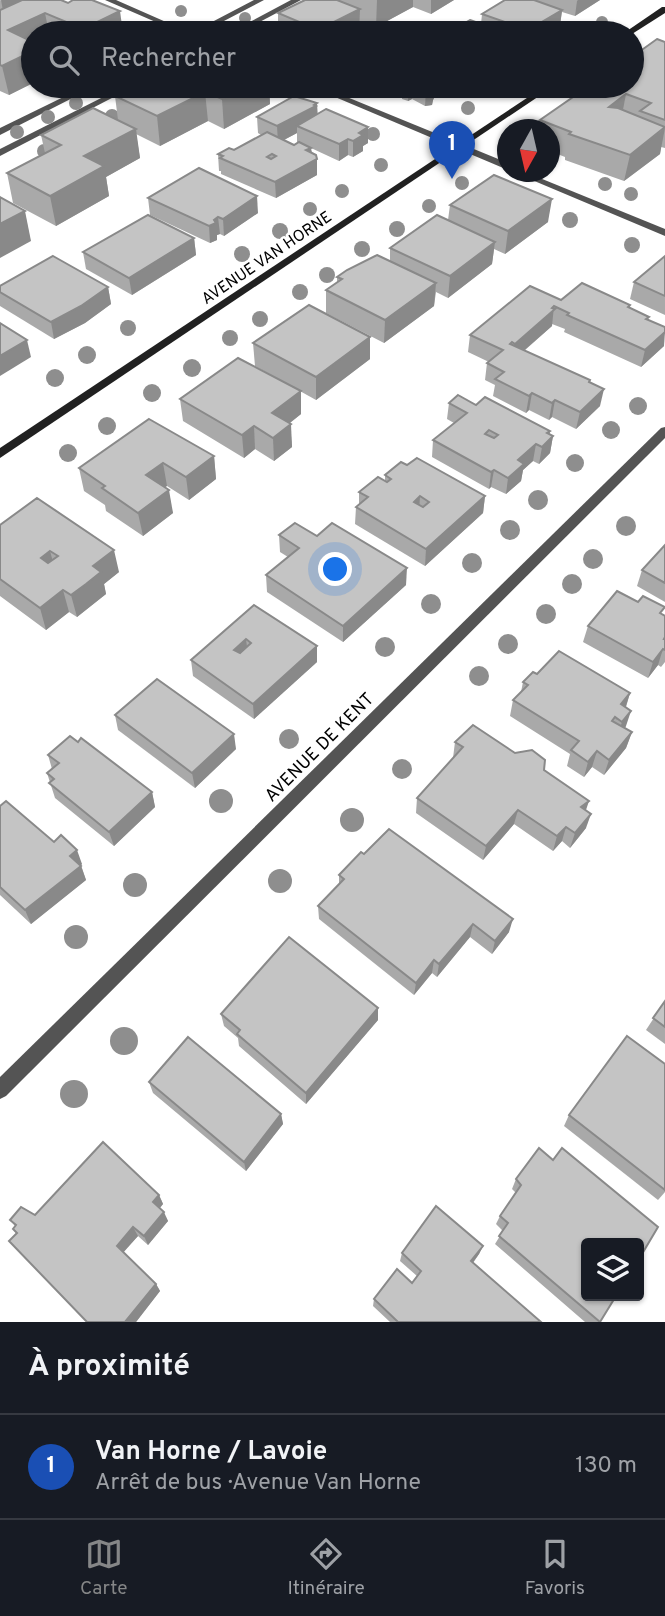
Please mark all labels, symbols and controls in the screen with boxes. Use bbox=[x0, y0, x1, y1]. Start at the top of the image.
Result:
search box bbox=[21, 21, 644, 98]
icon: search bbox=[45, 41, 83, 79]
text: Rechercher bbox=[101, 43, 236, 76]
north arrow bbox=[497, 119, 560, 182]
pin: 1 bbox=[429, 121, 475, 179]
street label: AVENUE VAN HORNE bbox=[198, 208, 336, 310]
your location bbox=[318, 552, 352, 586]
street label: AVENUE DE KENT bbox=[260, 688, 380, 808]
map controls bbox=[581, 1238, 644, 1301]
button: layers bbox=[581, 1238, 644, 1301]
text: À proximité bbox=[28, 1349, 190, 1386]
text: Van Horne / Lavoie bbox=[95, 1436, 327, 1469]
text: 1 bbox=[46, 1452, 56, 1481]
text: 130 m bbox=[575, 1452, 637, 1481]
text: Arrêt de bus · Avenue Van Horne bbox=[95, 1469, 421, 1498]
tab: Carte bbox=[80, 1535, 127, 1601]
tab: Itinéraire bbox=[287, 1535, 365, 1601]
tab: Favoris bbox=[525, 1535, 585, 1601]

